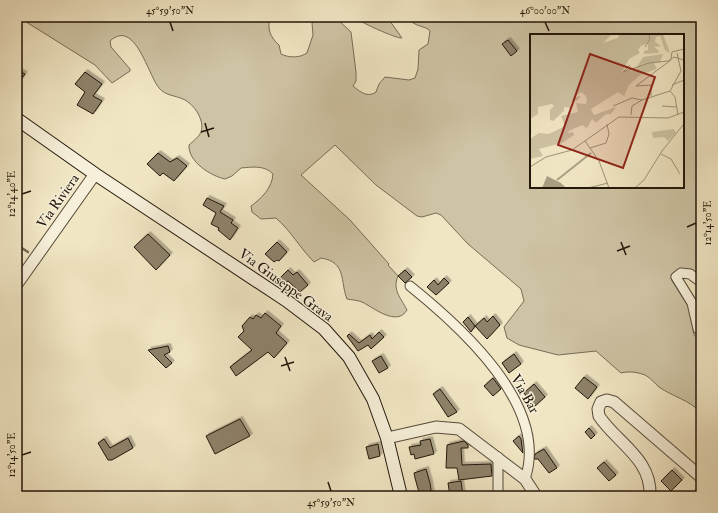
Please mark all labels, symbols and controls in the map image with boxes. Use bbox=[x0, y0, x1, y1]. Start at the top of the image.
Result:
text: 45°59'50"N bbox=[146, 5, 194, 17]
text: 46°00'00"N bbox=[520, 5, 570, 17]
inset map bbox=[530, 34, 684, 188]
street label: Via Riviera bbox=[33, 170, 83, 231]
text: 12°14'40"E bbox=[6, 171, 18, 217]
text: 12°14'50"E bbox=[702, 201, 714, 245]
street label: Via Giuseppe Grava bbox=[235, 245, 337, 326]
street label: Via Bar bbox=[507, 371, 543, 417]
text: 12°14'50"E bbox=[6, 433, 18, 477]
text: 45°59'50"N bbox=[307, 497, 355, 509]

